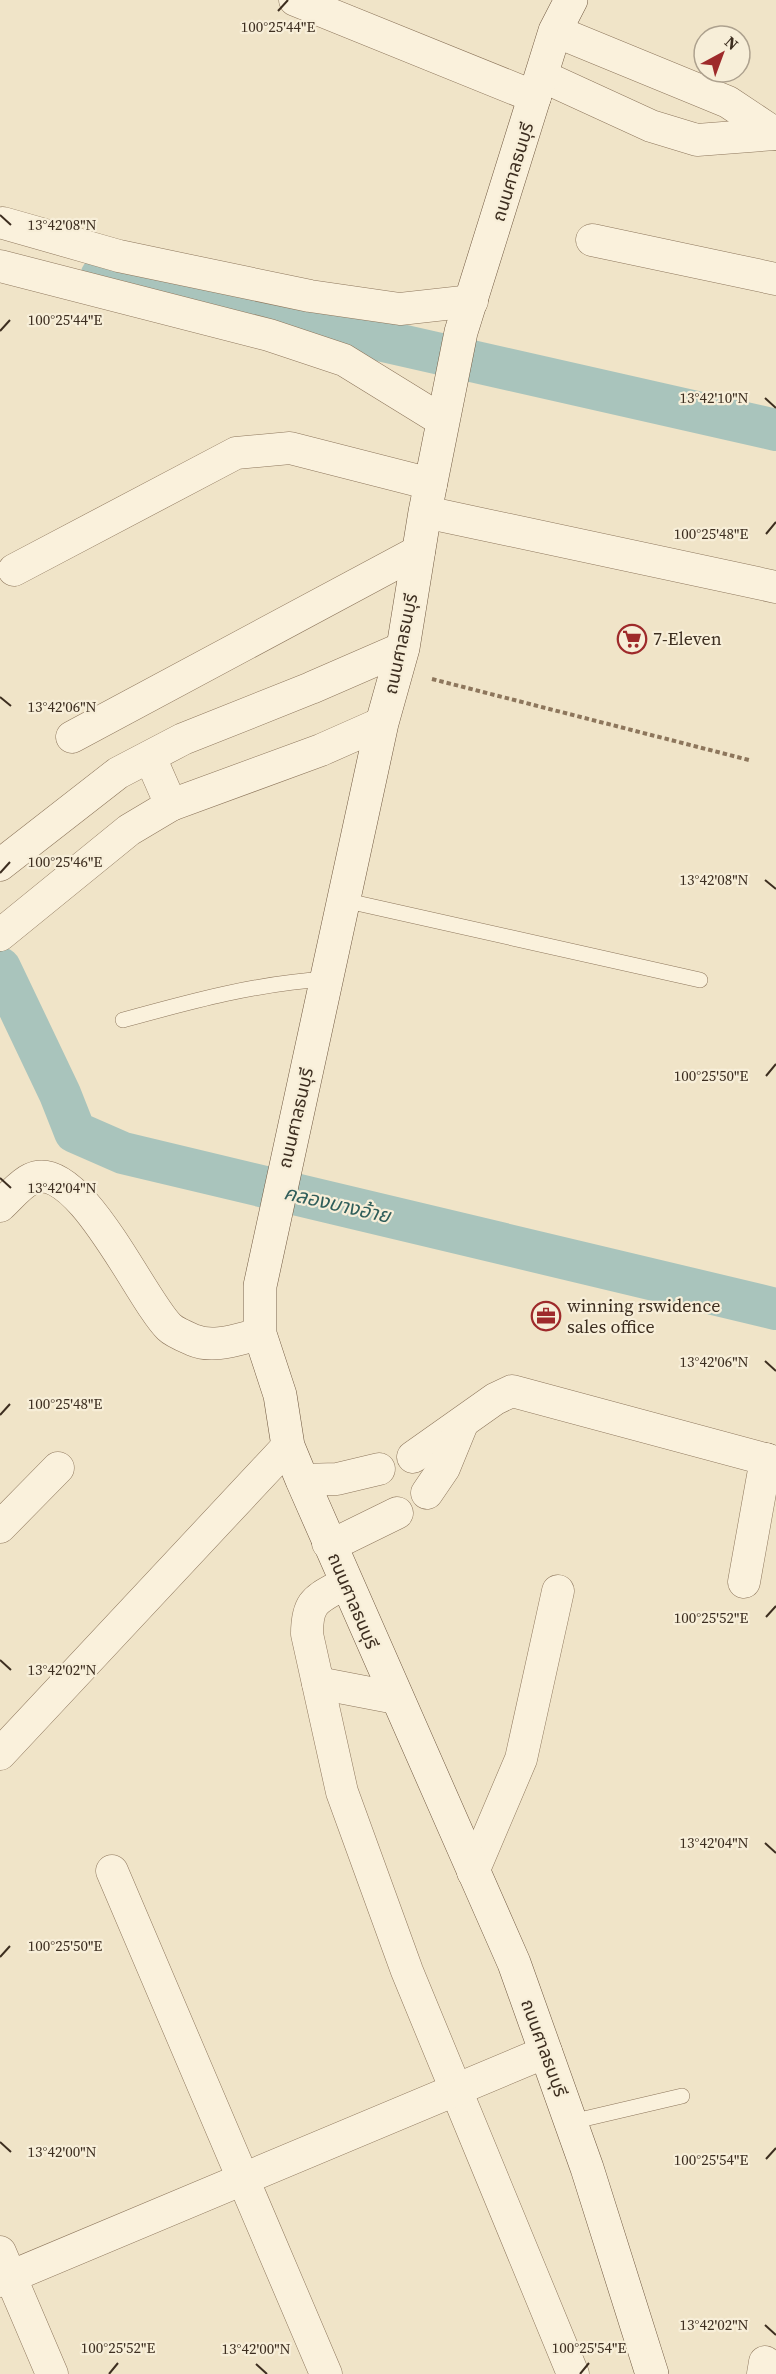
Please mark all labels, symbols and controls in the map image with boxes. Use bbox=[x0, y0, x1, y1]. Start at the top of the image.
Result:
text: 100°25'44"E bbox=[241, 16, 315, 37]
north arrow bbox=[692, 24, 752, 84]
text: N bbox=[720, 31, 744, 55]
street label: ถนนศาลธนบุรี bbox=[486, 119, 539, 224]
text: 13°42'08"N bbox=[27, 214, 97, 235]
text: 100°25'44"E bbox=[28, 309, 102, 330]
text: 13°42'10"N bbox=[679, 387, 749, 408]
text: 100°25'48"E bbox=[674, 523, 748, 544]
street label: ถนนศาลธนบุรี bbox=[378, 591, 423, 697]
supermarket icon: 7-Eleven bbox=[616, 623, 648, 655]
place label: 7-Eleven bbox=[653, 626, 722, 651]
text: 13°42'06"N bbox=[27, 696, 97, 717]
text: 100°25'46"E bbox=[28, 851, 102, 872]
text: 13°42'08"N bbox=[679, 869, 749, 890]
street label: ถนนศาลธนบุรี bbox=[272, 1065, 319, 1171]
text: 100°25'50"E bbox=[674, 1065, 748, 1086]
text: 13°42'04"N bbox=[27, 1177, 97, 1198]
water label: คลองบางอ้าย bbox=[281, 1178, 395, 1230]
place label: winning rswidence sales office bbox=[567, 1293, 720, 1339]
office icon: winning rswidence sales office bbox=[530, 1300, 562, 1332]
text: 13°42'06"N bbox=[679, 1351, 749, 1372]
text: 100°25'48"E bbox=[28, 1393, 102, 1414]
street label: ถนนศาลธนบุรี bbox=[322, 1549, 385, 1653]
text: 100°25'52"E bbox=[674, 1607, 748, 1628]
text: 13°42'02"N bbox=[27, 1659, 97, 1680]
text: 13°42'04"N bbox=[679, 1832, 749, 1853]
text: 100°25'50"E bbox=[28, 1935, 102, 1956]
street label: ถนนศาลธนบุรี bbox=[515, 1995, 574, 2100]
text: 13°42'00"N bbox=[27, 2141, 97, 2162]
text: 100°25'54"E bbox=[674, 2149, 748, 2170]
text: 13°42'02"N bbox=[679, 2314, 749, 2335]
text: 100°25'52"E bbox=[81, 2337, 155, 2358]
text: 100°25'54"E bbox=[552, 2337, 626, 2358]
text: 13°42'00"N bbox=[221, 2338, 291, 2359]

